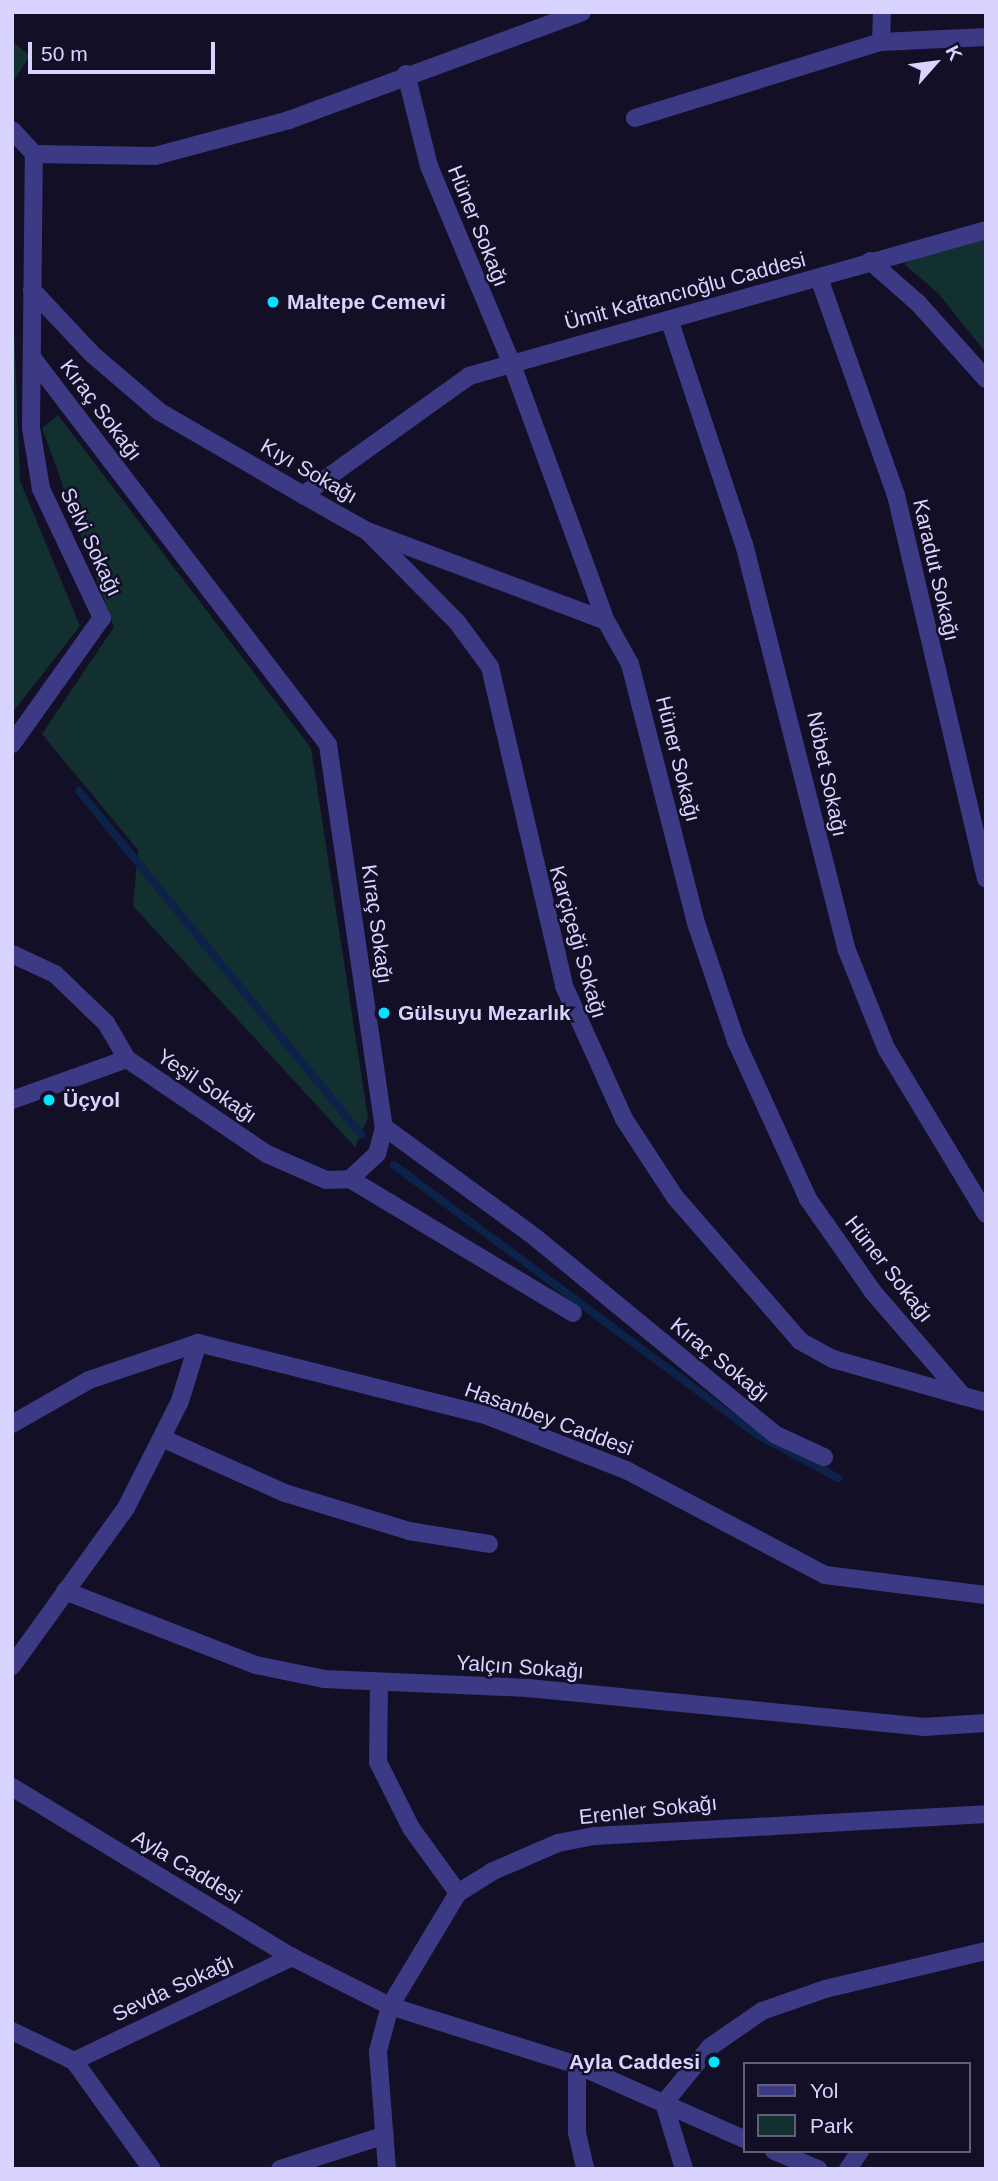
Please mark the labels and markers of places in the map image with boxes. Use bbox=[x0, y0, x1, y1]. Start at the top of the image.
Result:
place label: Maltepe Cemevi bbox=[287, 289, 446, 315]
marker: Maltepe Cemevi bbox=[265, 294, 281, 310]
place label: Gülsuyu Mezarlık bbox=[398, 1000, 571, 1026]
marker: Gülsuyu Mezarlık bbox=[376, 1005, 392, 1021]
place label: Üçyol bbox=[63, 1087, 120, 1113]
marker: Üçyol bbox=[41, 1092, 57, 1108]
place label: Ayla Caddesi bbox=[569, 2049, 700, 2075]
marker: Ayla Caddesi bbox=[706, 2054, 722, 2070]

